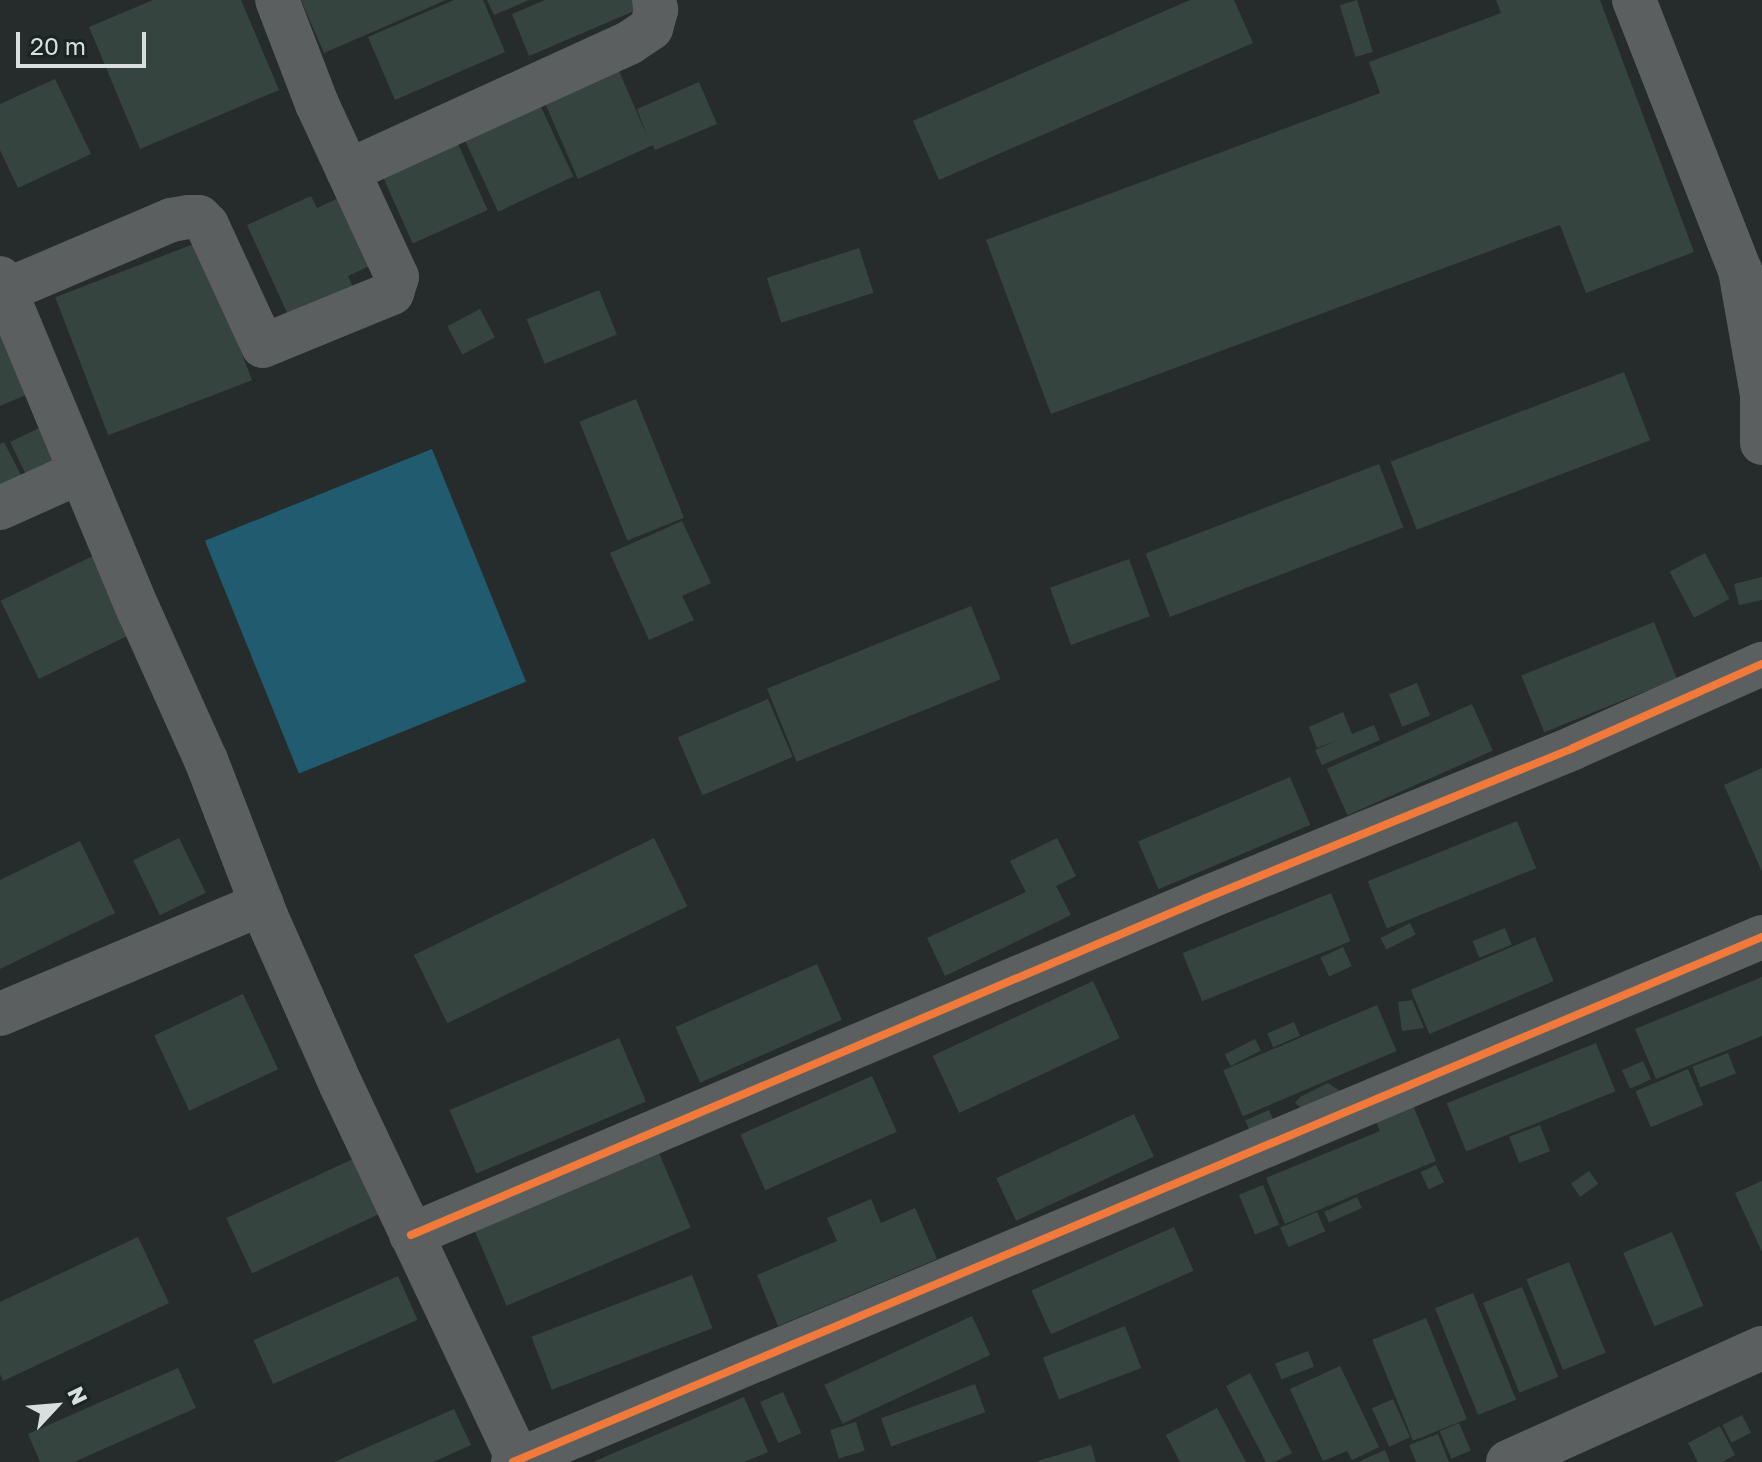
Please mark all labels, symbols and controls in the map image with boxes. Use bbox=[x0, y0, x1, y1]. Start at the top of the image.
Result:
scale bar bbox=[20, 16, 150, 66]
text: 20 m bbox=[30, 31, 86, 60]
north arrow bbox=[16, 1366, 96, 1446]
text: N bbox=[62, 1382, 94, 1409]

